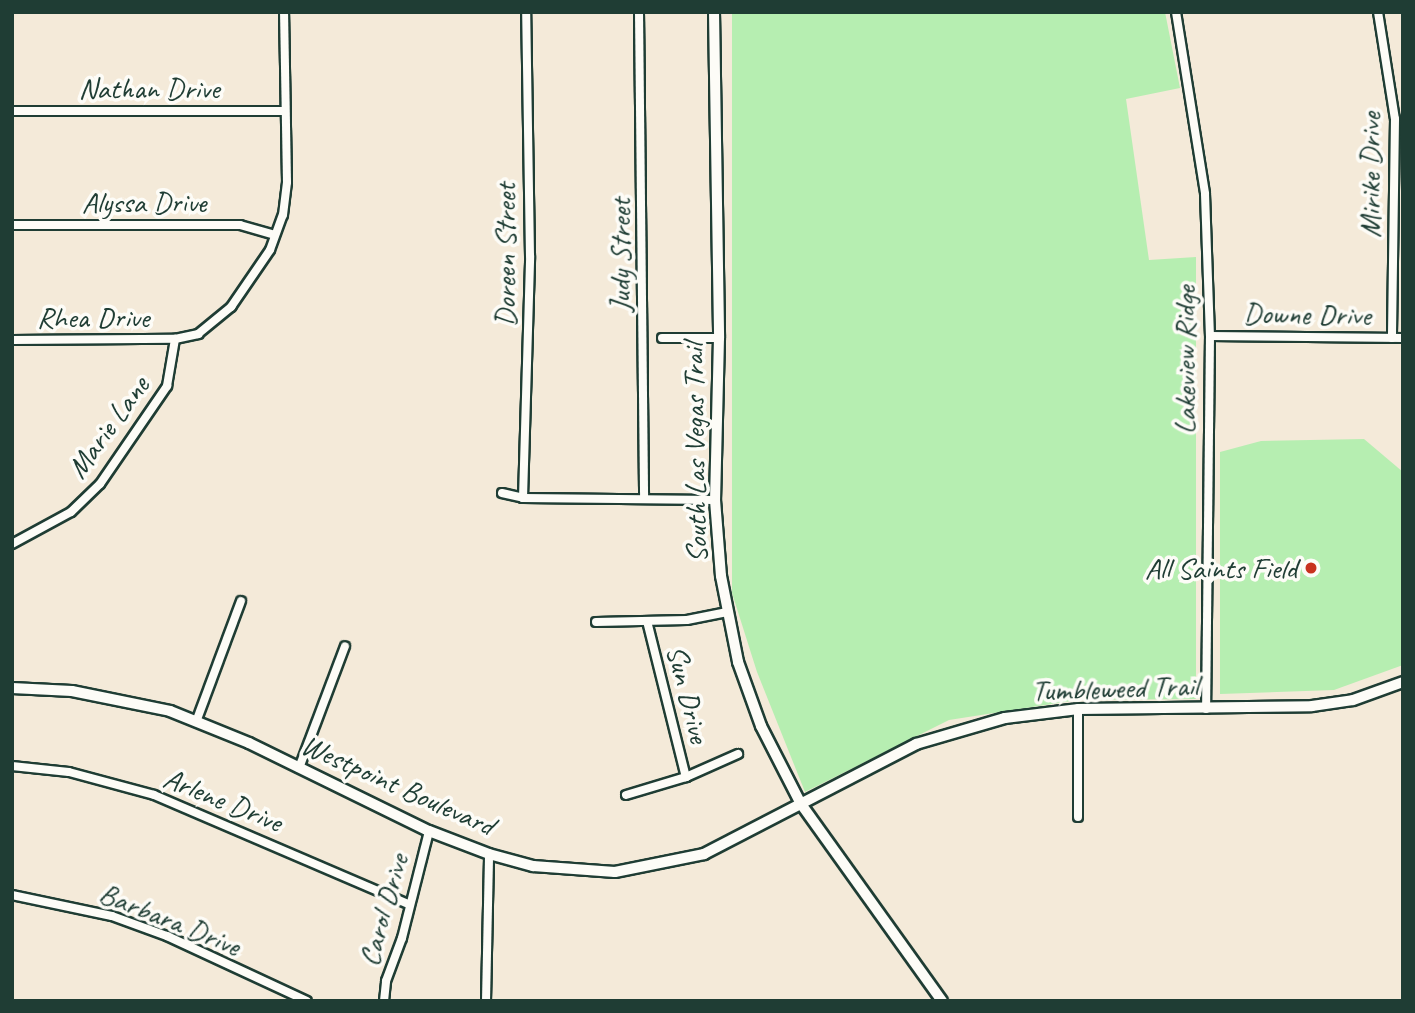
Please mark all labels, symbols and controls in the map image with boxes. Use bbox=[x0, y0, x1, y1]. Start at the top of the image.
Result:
street label: Nathan Drive bbox=[78, 70, 220, 106]
street label: Mirike Drive bbox=[1352, 112, 1388, 238]
street label: Doreen Street bbox=[487, 183, 523, 327]
street label: Alyssa Drive bbox=[81, 184, 207, 220]
street label: Judy Street bbox=[602, 198, 638, 312]
street label: Lakeview Ridge bbox=[1167, 286, 1203, 434]
street label: Downe Drive bbox=[1243, 295, 1371, 333]
street label: Rhea Drive bbox=[37, 299, 149, 335]
street label: South Las Vegas Trail bbox=[675, 343, 715, 563]
street label: Marie Lane bbox=[59, 369, 157, 485]
place label: All Saints Field bbox=[1144, 550, 1297, 586]
marker: All Saints Field bbox=[1303, 560, 1319, 576]
street label: Sun Drive bbox=[658, 641, 718, 747]
street label: Tumbleweed Trail bbox=[1031, 667, 1199, 709]
street label: Westpoint Boulevard bbox=[296, 726, 500, 844]
street label: Arlene Drive bbox=[158, 760, 288, 840]
street label: Carol Drive bbox=[350, 850, 416, 970]
street label: Barbara Drive bbox=[94, 874, 246, 964]

